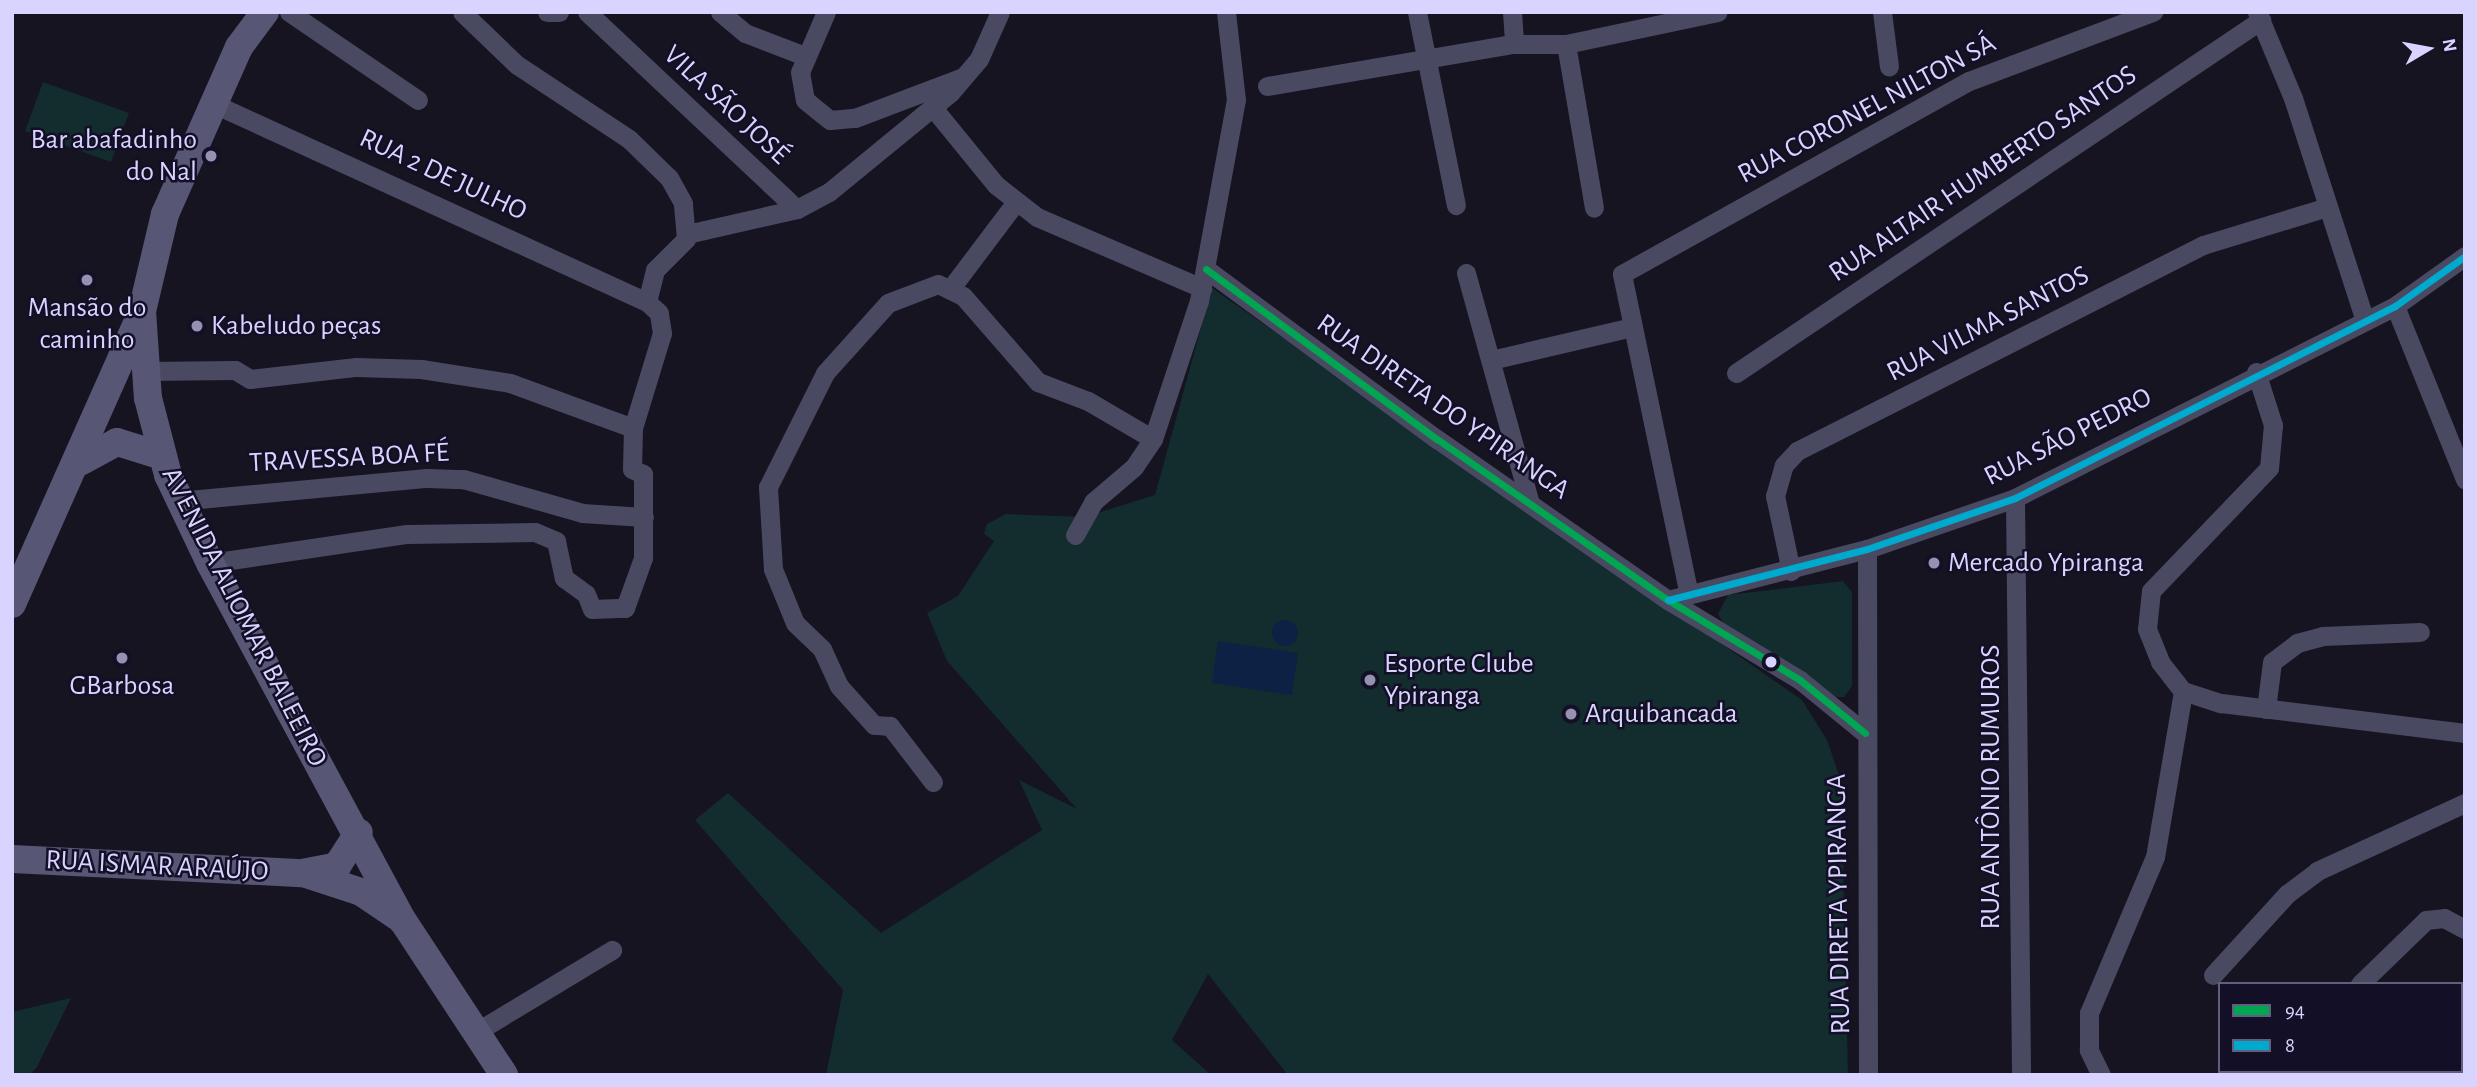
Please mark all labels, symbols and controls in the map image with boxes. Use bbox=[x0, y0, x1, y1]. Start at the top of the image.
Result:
north arrow bbox=[2393, 14, 2463, 84]
street label: RUA CORONEL NILTON SÁ bbox=[1732, 27, 2002, 191]
text: N bbox=[2439, 37, 2460, 53]
street label: VILA SÃO JOSÉ bbox=[656, 38, 796, 172]
street label: RUA ALTAIR HUMBERTO SANTOS bbox=[1823, 58, 2143, 290]
street label: RUA 2 DE JULHO bbox=[354, 122, 532, 228]
place label: Bar abafadinho do Nal bbox=[31, 123, 197, 189]
marker: Bar abafadinho do Nal bbox=[203, 148, 219, 164]
street label: RUA VILMA SANTOS bbox=[1881, 259, 2095, 389]
marker: Mansão do caminho bbox=[79, 272, 95, 288]
place label: Mansão do caminho bbox=[28, 291, 146, 357]
street label: RUA DIRETA DO YPIRANGA bbox=[1310, 307, 1576, 507]
place label: Kabeludo peças bbox=[211, 309, 381, 343]
marker: Kabeludo peças bbox=[189, 318, 205, 334]
street label: RUA SÃO PEDRO bbox=[1979, 380, 2157, 494]
street label: TRAVESSA BOA FÉ bbox=[248, 436, 450, 480]
street label: AVENIDA ALIOMAR BALEEIRO bbox=[154, 462, 334, 772]
place label: Mercado Ypiranga bbox=[1948, 546, 2144, 580]
marker: Mercado Ypiranga bbox=[1926, 555, 1942, 571]
street label: RUA ANTÔNIO RUMUROS bbox=[1974, 644, 2008, 930]
place label: Esporte Clube Ypiranga bbox=[1384, 647, 1534, 713]
marker: GBarbosa bbox=[114, 650, 130, 666]
unlabelled marker bbox=[1764, 655, 1778, 669]
place label: GBarbosa bbox=[70, 669, 174, 703]
marker: Esporte Clube Ypiranga bbox=[1362, 672, 1378, 688]
place label: Arquibancada bbox=[1585, 697, 1738, 731]
marker: Arquibancada bbox=[1563, 706, 1579, 722]
street label: RUA DIRETA YPIRANGA bbox=[1820, 773, 1858, 1035]
street label: RUA ISMAR ARAÚJO bbox=[45, 843, 269, 889]
legend bbox=[2218, 982, 2463, 1073]
text: 94 bbox=[2285, 1000, 2305, 1021]
text: 8 bbox=[2285, 1035, 2295, 1056]

